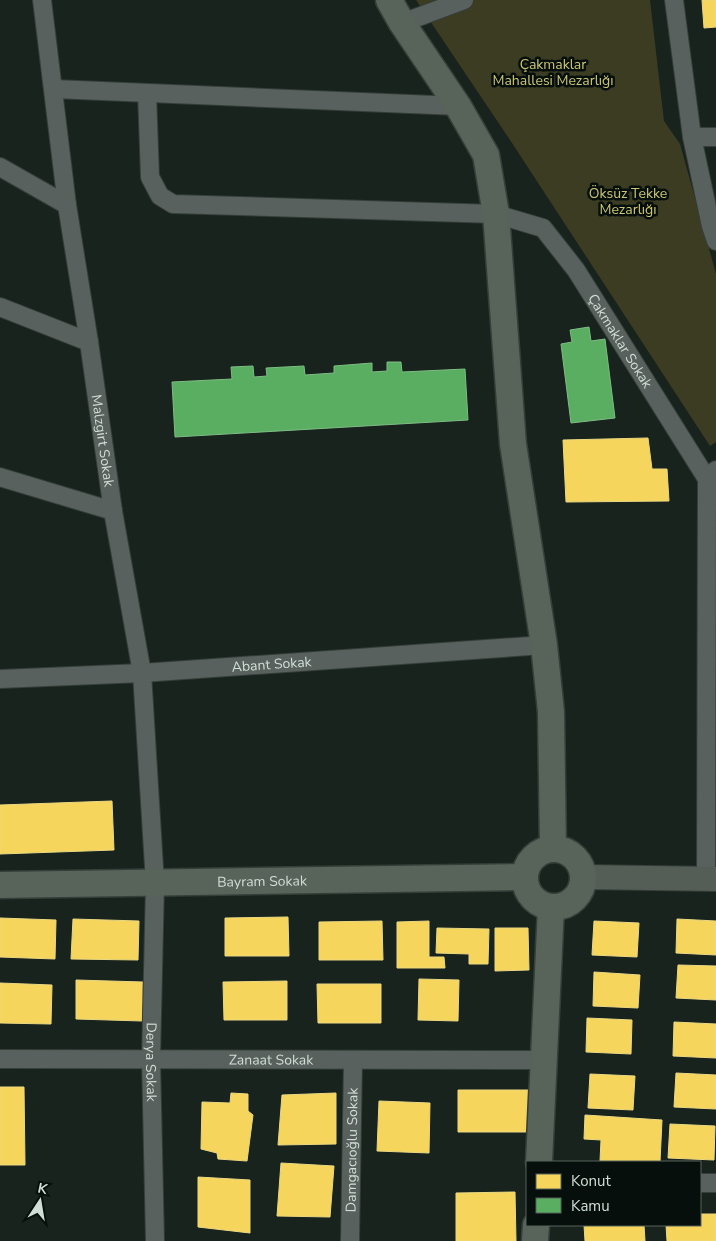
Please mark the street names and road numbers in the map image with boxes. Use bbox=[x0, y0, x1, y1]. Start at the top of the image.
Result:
street label: Çakmaklar Sokak bbox=[583, 290, 657, 393]
street label: Malzgirt Sokak bbox=[87, 393, 119, 489]
street label: Abant Sokak bbox=[231, 652, 313, 677]
street label: Bayram Sokak bbox=[217, 871, 308, 892]
street label: Derya Sokak bbox=[141, 1022, 161, 1103]
street label: Zanaat Sokak bbox=[229, 1050, 314, 1070]
street label: Damgacıoğlu Sokak bbox=[341, 1087, 363, 1212]

